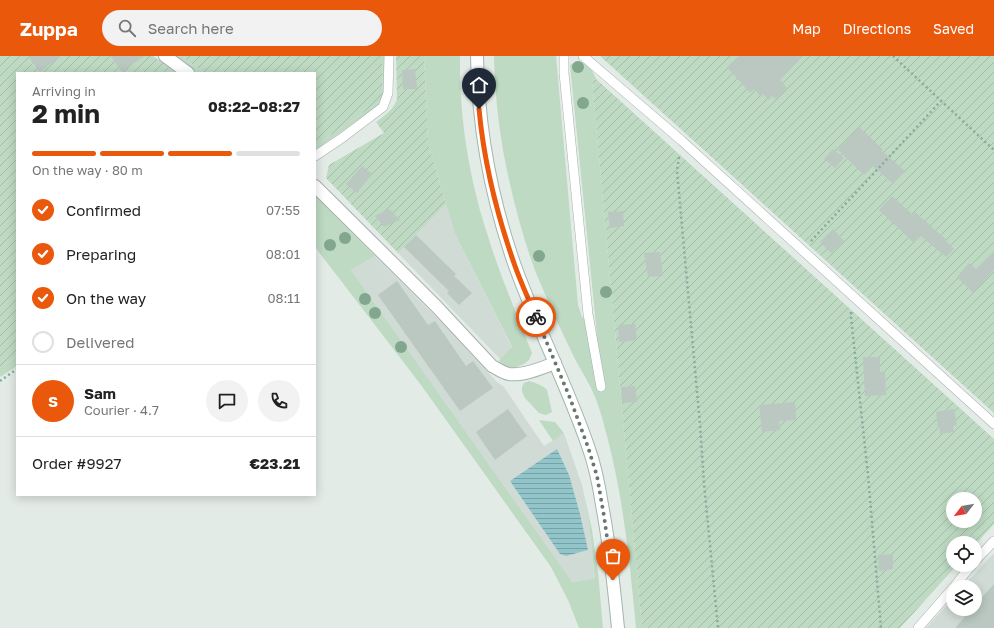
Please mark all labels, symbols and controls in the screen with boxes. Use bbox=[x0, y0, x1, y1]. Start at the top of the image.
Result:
search box bbox=[102, 10, 382, 46]
text: Zuppa bbox=[20, 17, 78, 40]
icon: search bbox=[116, 17, 138, 39]
text: Search here bbox=[148, 19, 234, 37]
text: Map bbox=[792, 20, 821, 37]
text: Directions bbox=[843, 20, 911, 37]
text: Saved bbox=[933, 20, 974, 37]
pin bbox=[462, 68, 496, 109]
icon: home bbox=[468, 74, 490, 96]
text: Arriving in bbox=[32, 83, 96, 99]
text: 08:22–08:27 bbox=[208, 97, 300, 115]
text: 2 min bbox=[32, 98, 100, 129]
text: On the way · 80 m bbox=[32, 162, 143, 178]
icon: check bbox=[32, 199, 54, 221]
text: Confirmed bbox=[66, 201, 141, 219]
text: 07:55 bbox=[266, 202, 300, 218]
icon: check bbox=[32, 243, 54, 265]
text: Preparing bbox=[66, 245, 136, 263]
text: 08:01 bbox=[266, 246, 300, 262]
icon: check bbox=[32, 287, 54, 309]
text: On the way bbox=[66, 289, 146, 307]
text: 08:11 bbox=[267, 290, 300, 306]
courier bbox=[516, 297, 556, 337]
icon: bike bbox=[525, 306, 547, 328]
text: Delivered bbox=[66, 333, 134, 351]
button: chat bbox=[206, 380, 248, 422]
button: phone bbox=[258, 380, 300, 422]
text: Sam bbox=[84, 384, 116, 402]
text: S bbox=[48, 392, 58, 410]
text: Courier · 4.7 bbox=[84, 402, 159, 418]
text: Order #9927 bbox=[32, 454, 121, 472]
text: €23.21 bbox=[249, 454, 300, 472]
north arrow bbox=[946, 492, 982, 528]
map controls bbox=[946, 492, 982, 616]
button: locate bbox=[946, 536, 982, 572]
pin bbox=[596, 539, 630, 580]
icon: bag bbox=[602, 545, 624, 567]
button: layers bbox=[946, 580, 982, 616]

